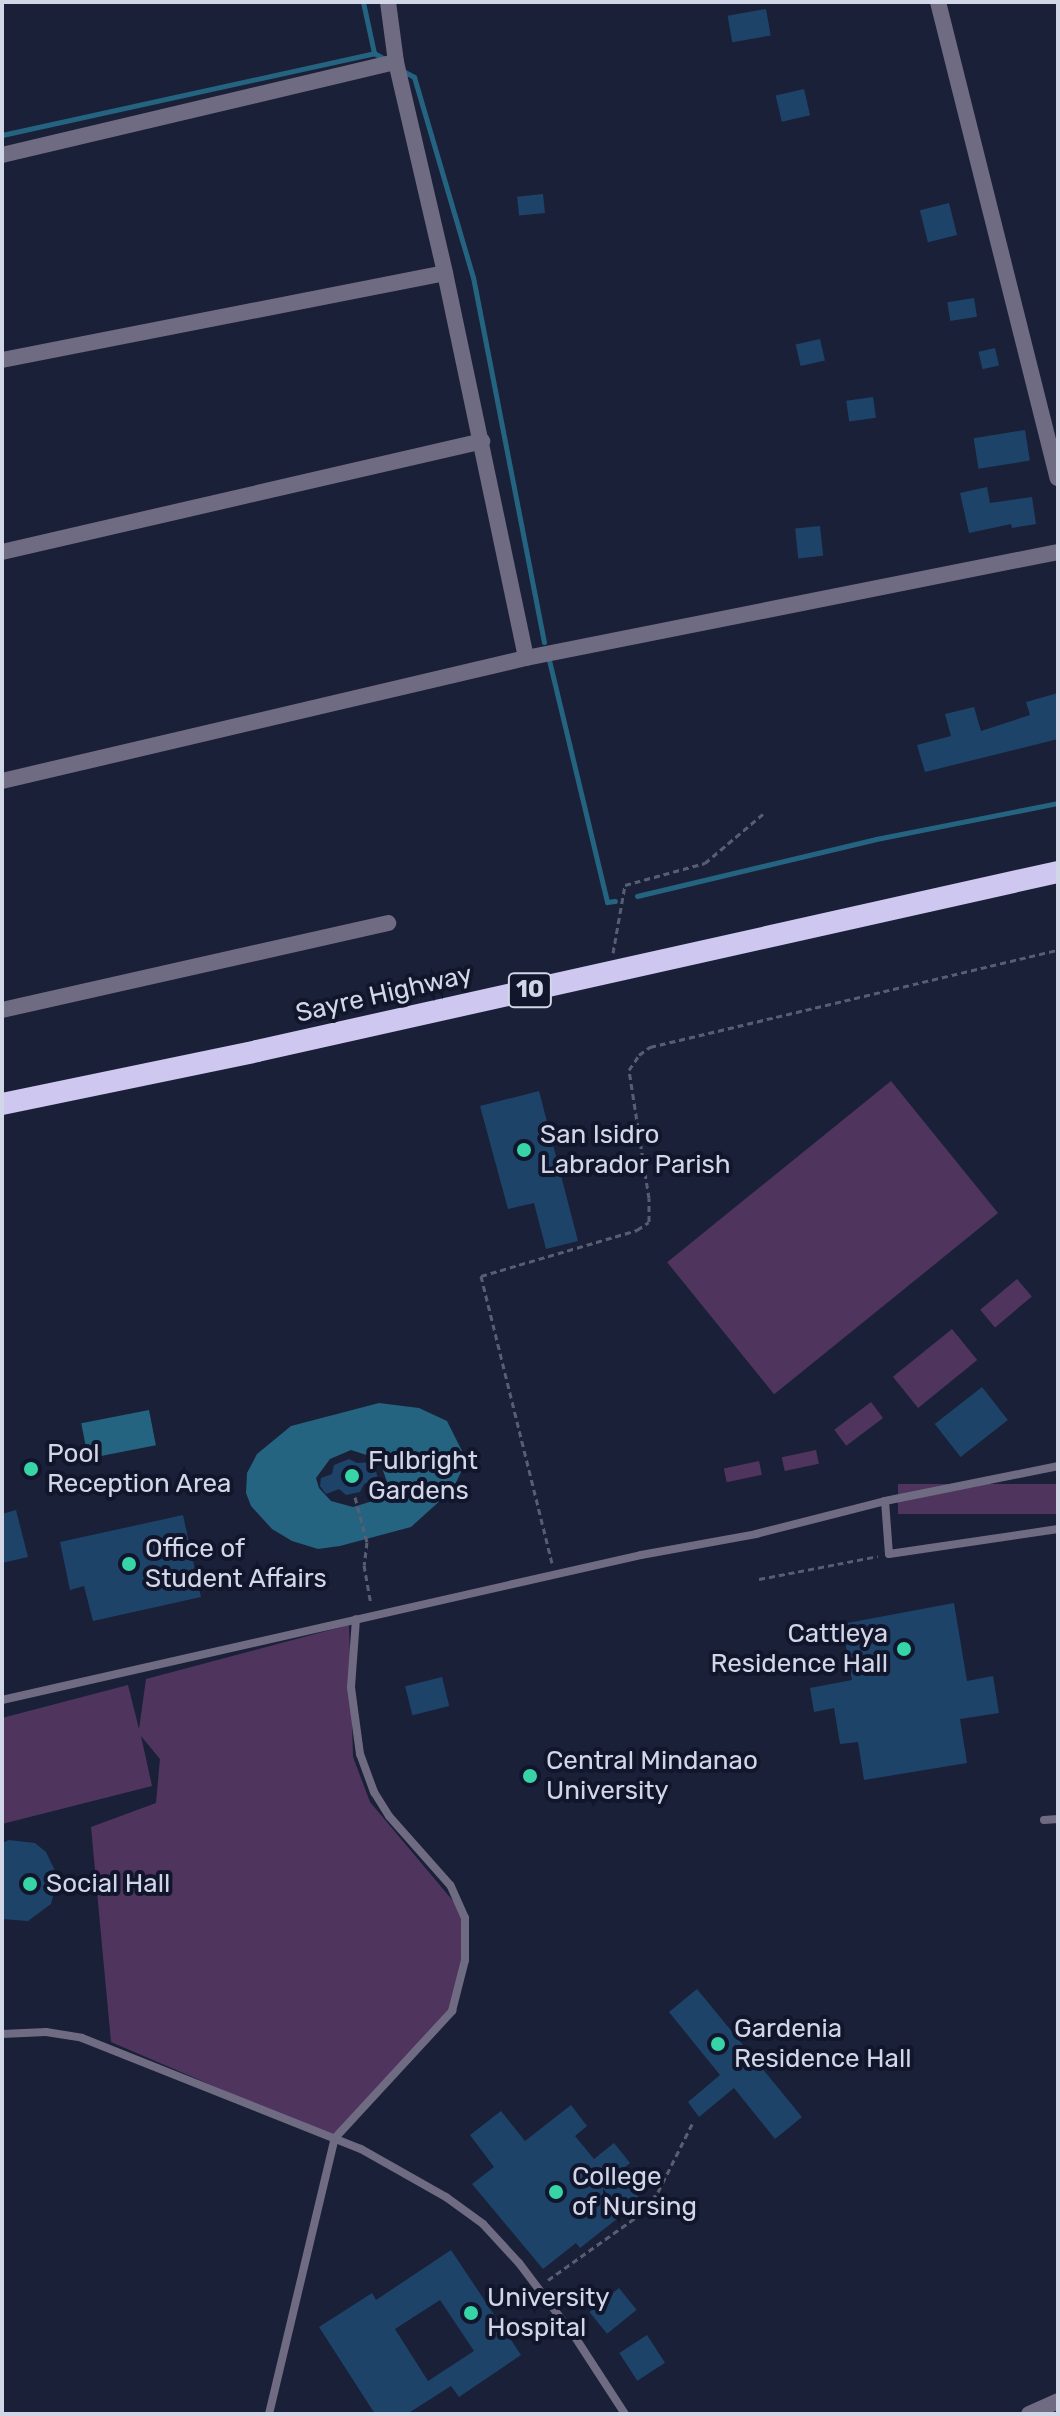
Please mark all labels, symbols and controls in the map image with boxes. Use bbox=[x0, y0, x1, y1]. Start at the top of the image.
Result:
street label: Sayre Highway bbox=[293, 959, 475, 1029]
road number: 10 bbox=[506, 970, 554, 1010]
place label: San Isidro Labrador Parish bbox=[540, 1119, 731, 1180]
marker: San Isidro Labrador Parish bbox=[515, 1141, 533, 1159]
place label: Pool Reception Area bbox=[47, 1438, 232, 1500]
place label: Fulbright Gardens bbox=[368, 1445, 478, 1506]
marker: Pool Reception Area bbox=[22, 1460, 40, 1478]
marker: Fulbright Gardens bbox=[343, 1467, 361, 1485]
place label: Office of Student Affairs bbox=[145, 1533, 328, 1594]
marker: Office of Student Affairs bbox=[120, 1555, 138, 1573]
place label: Cattleya Residence Hall bbox=[710, 1618, 888, 1680]
marker: Cattleya Residence Hall bbox=[895, 1640, 913, 1658]
place label: Central Mindanao University bbox=[546, 1745, 758, 1806]
marker: Central Mindanao University bbox=[521, 1767, 539, 1785]
place label: Social Hall bbox=[46, 1868, 170, 1900]
marker: Social Hall bbox=[21, 1875, 39, 1893]
place label: Gardenia Residence Hall bbox=[734, 2013, 912, 2074]
marker: Gardenia Residence Hall bbox=[709, 2035, 727, 2053]
place label: College of Nursing bbox=[572, 2161, 698, 2222]
marker: College of Nursing bbox=[547, 2183, 565, 2201]
place label: University Hospital bbox=[487, 2282, 610, 2344]
marker: University Hospital bbox=[462, 2304, 480, 2322]

